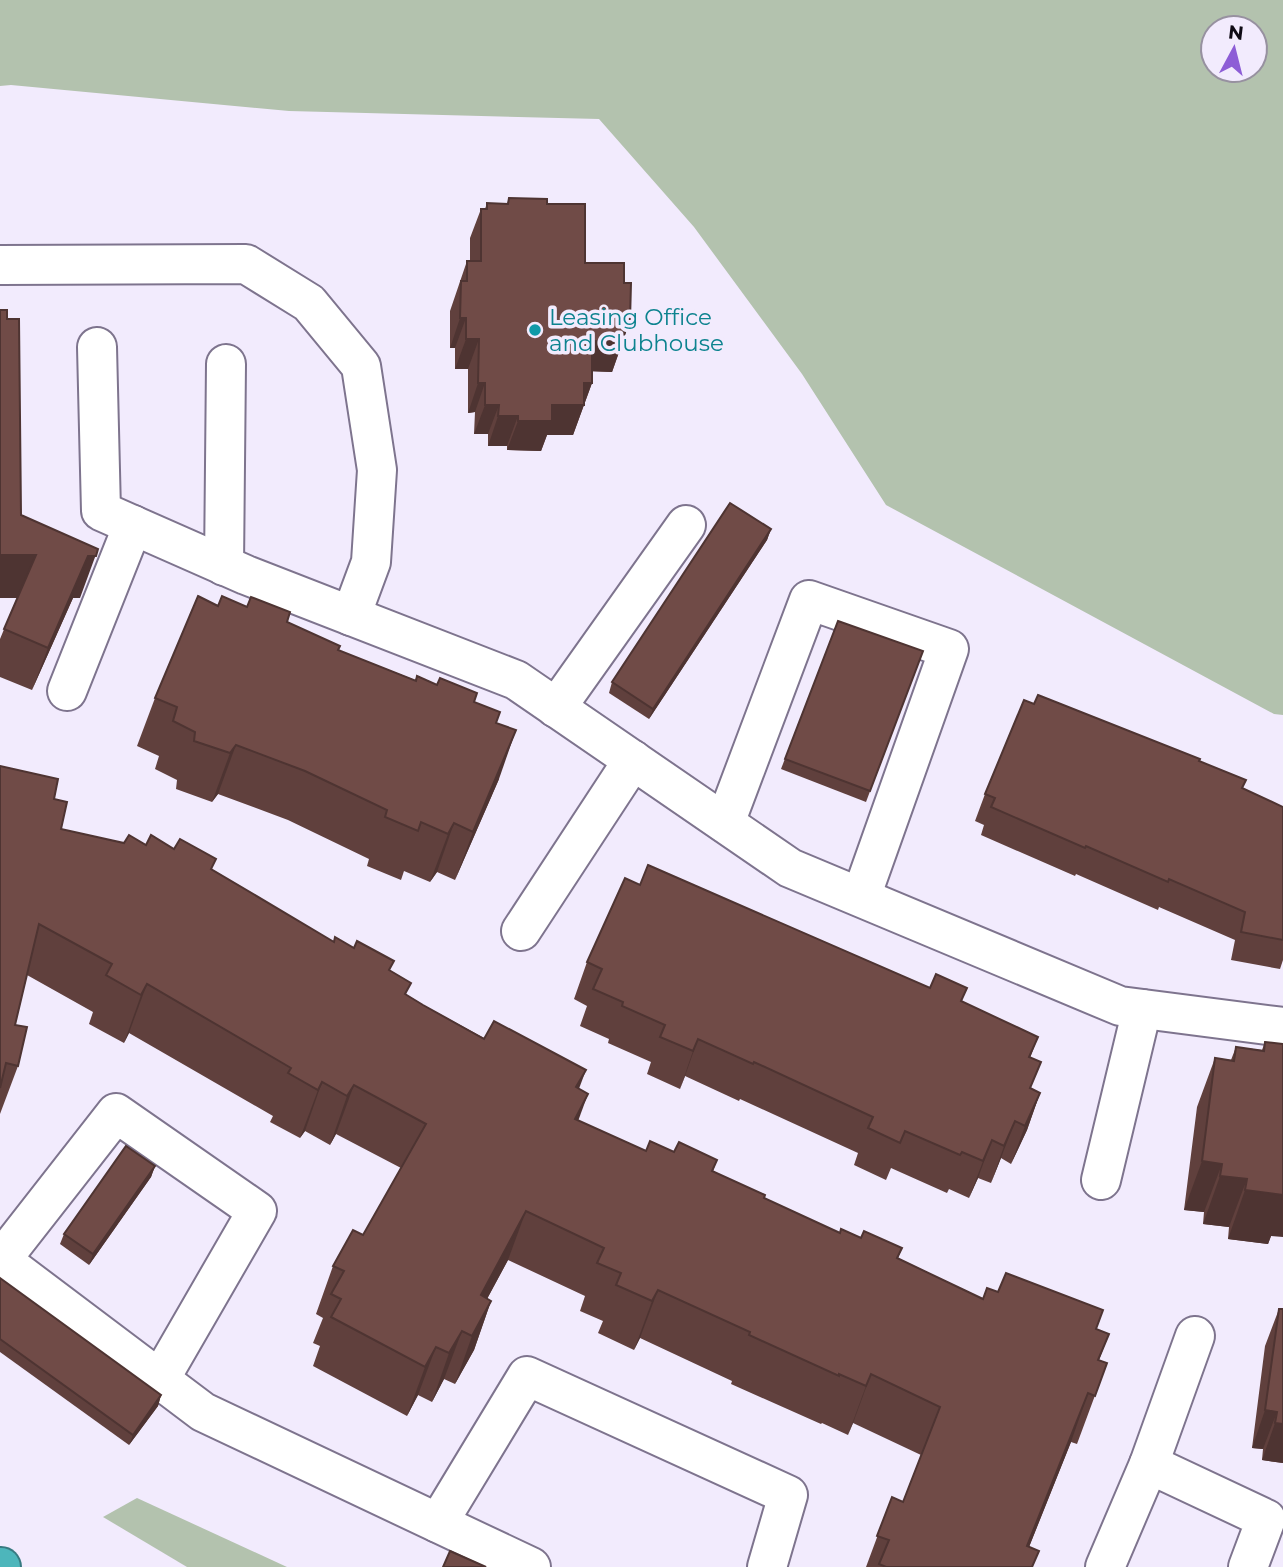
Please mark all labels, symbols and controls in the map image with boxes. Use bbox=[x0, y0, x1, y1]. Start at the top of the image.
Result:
north arrow bbox=[1199, 14, 1269, 84]
text: N bbox=[1227, 20, 1245, 45]
place label: Leasing Office and Clubhouse bbox=[549, 303, 724, 357]
marker: Leasing Office and Clubhouse bbox=[527, 322, 543, 338]

